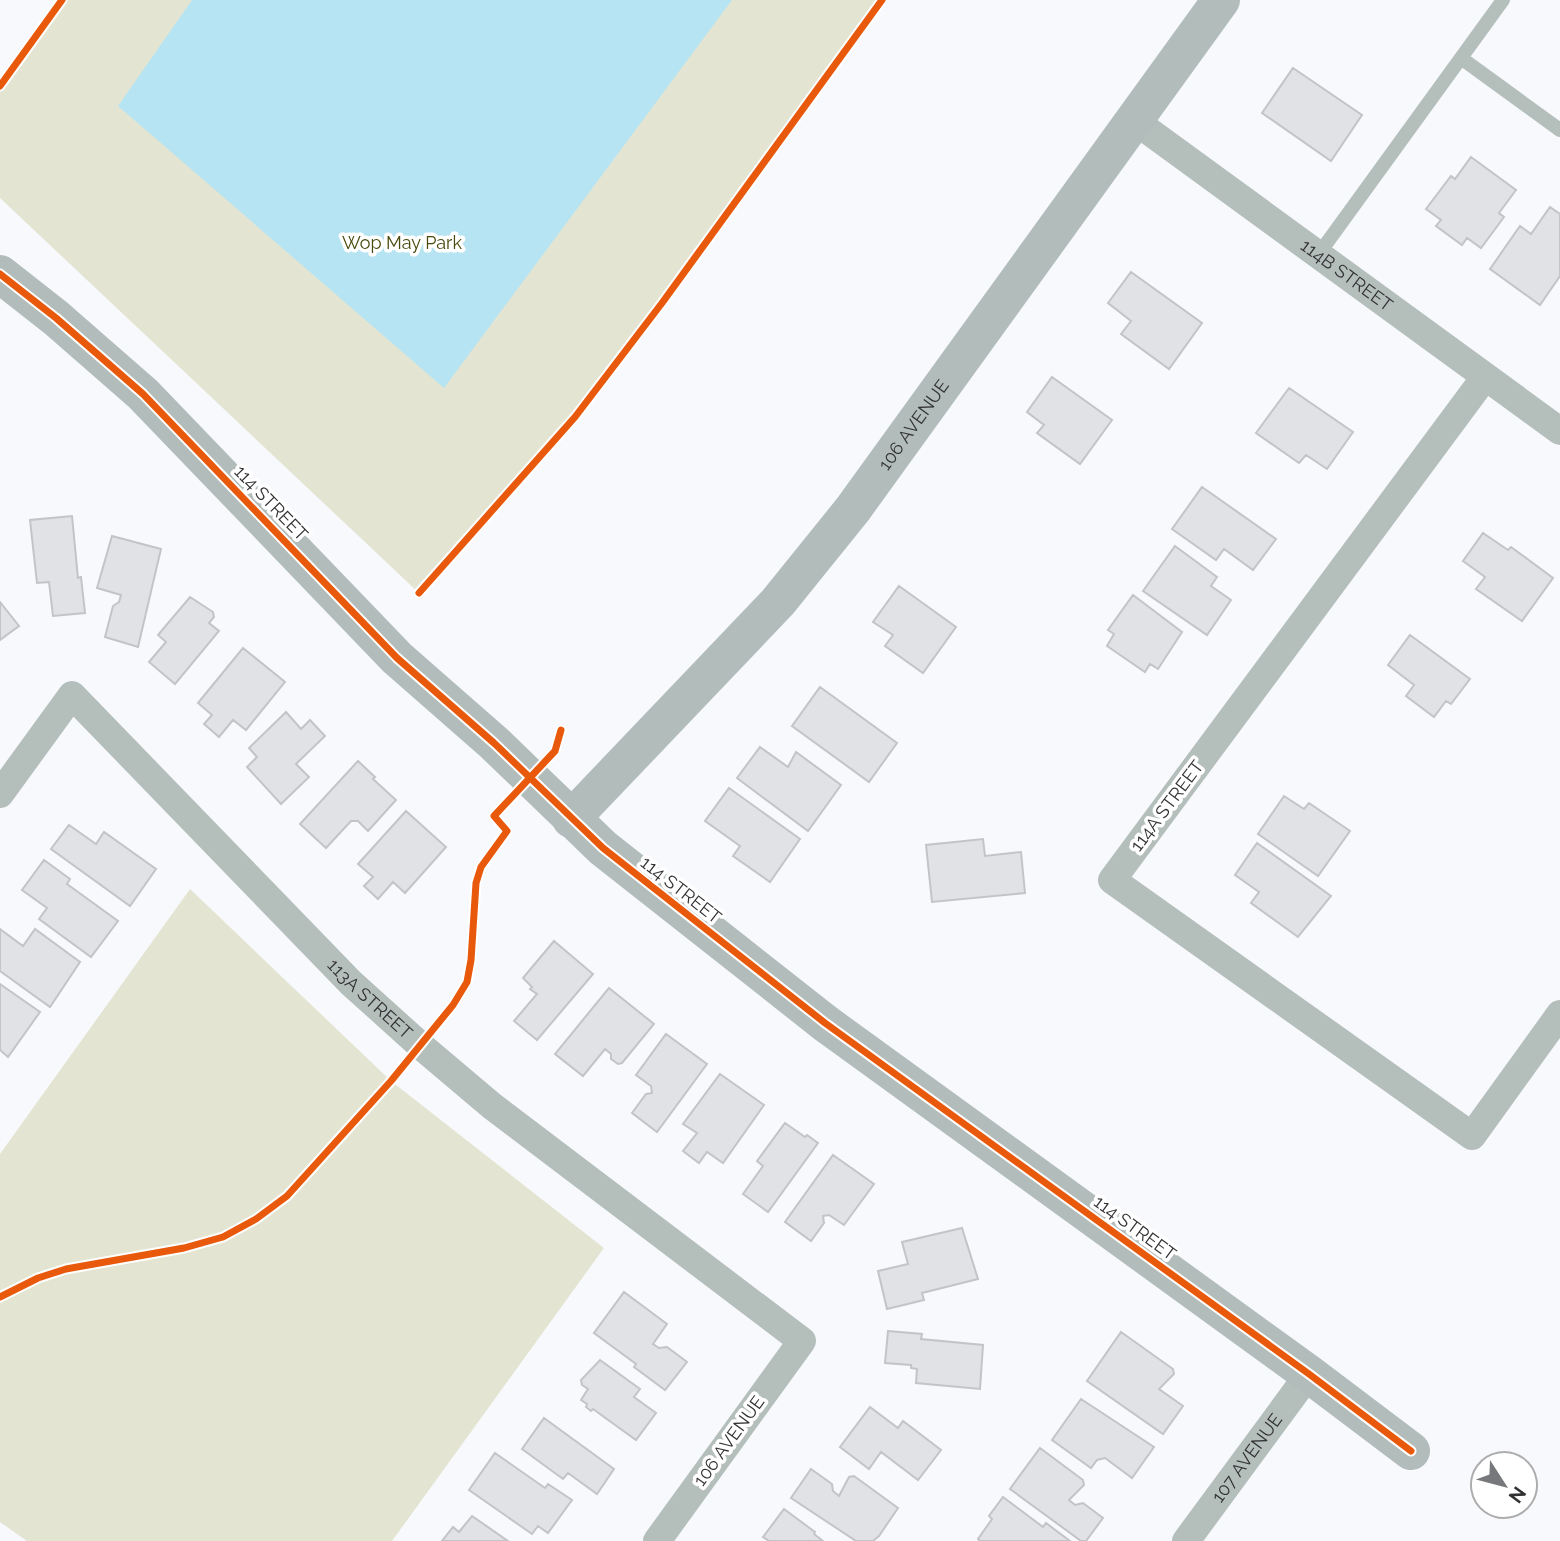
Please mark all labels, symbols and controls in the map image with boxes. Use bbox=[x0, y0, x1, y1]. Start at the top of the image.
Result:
park label: Wop May Park bbox=[342, 232, 462, 253]
street label: 114B STREET bbox=[1297, 235, 1397, 315]
street label: 106 AVENUE bbox=[874, 375, 953, 474]
street label: 114 STREET bbox=[230, 461, 312, 545]
street label: 114A STREET bbox=[1126, 756, 1207, 855]
street label: 114 STREET bbox=[637, 852, 726, 928]
street label: 113A STREET bbox=[323, 954, 417, 1043]
street label: 114 STREET bbox=[1090, 1191, 1180, 1264]
street label: 106 AVENUE bbox=[689, 1391, 768, 1490]
street label: 107 AVENUE bbox=[1207, 1409, 1286, 1506]
north arrow bbox=[1469, 1450, 1539, 1520]
text: N bbox=[1505, 1483, 1531, 1507]

